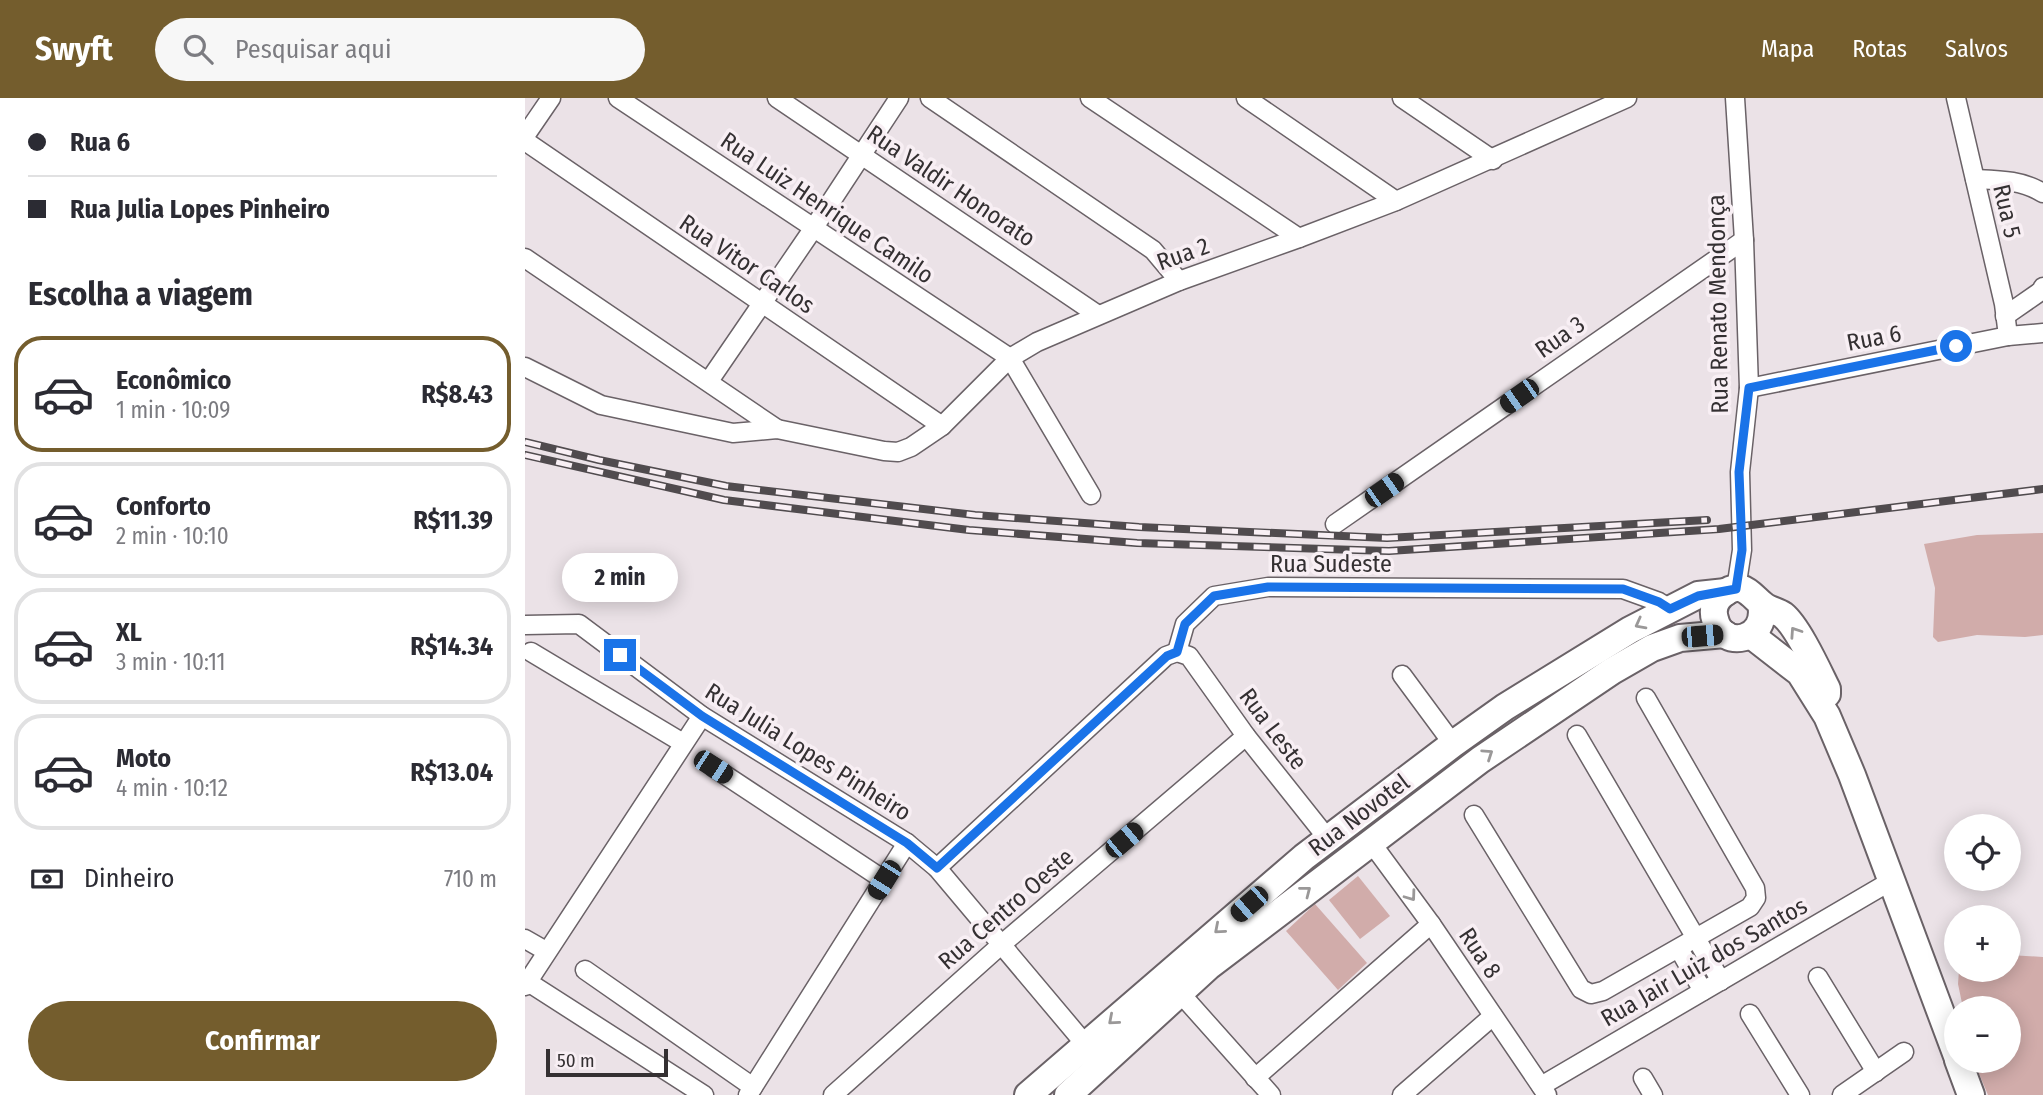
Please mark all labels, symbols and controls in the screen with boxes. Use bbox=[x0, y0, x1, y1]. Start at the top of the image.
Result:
search box bbox=[155, 18, 645, 81]
text: Swyft bbox=[35, 29, 113, 69]
icon: search bbox=[179, 30, 217, 68]
text: Pesquisar aqui bbox=[235, 34, 392, 65]
text: Mapa bbox=[1761, 35, 1814, 63]
text: Rotas bbox=[1852, 35, 1907, 63]
text: Salvos bbox=[1945, 35, 2008, 63]
street label: Rua Valdir Honorato bbox=[862, 119, 1040, 253]
street label: Rua Luiz Henrique Camilo bbox=[715, 126, 939, 290]
text: Rua 6 bbox=[70, 127, 130, 158]
street label: Rua 5 bbox=[1987, 182, 2027, 240]
text: Rua Julia Lopes Pinheiro bbox=[70, 194, 330, 225]
street label: Rua Renato Mendonça bbox=[1702, 194, 1734, 414]
street label: Rua Vitor Carlos bbox=[674, 209, 820, 319]
street label: Rua 2 bbox=[1153, 232, 1213, 276]
text: Escolha a viagem bbox=[28, 275, 253, 313]
street label: Rua 3 bbox=[1530, 310, 1590, 364]
street label: Rua 6 bbox=[1844, 319, 1904, 357]
route start bbox=[1940, 330, 1972, 362]
icon: car bbox=[32, 363, 95, 426]
text: Econômico bbox=[116, 365, 231, 396]
car bbox=[1496, 375, 1543, 417]
text: R$8.43 bbox=[421, 379, 493, 410]
text: 1 min · 10:09 bbox=[116, 396, 230, 424]
car bbox=[1361, 469, 1408, 511]
icon: car bbox=[32, 489, 95, 552]
text: Conforto bbox=[116, 491, 211, 522]
text: R$11.39 bbox=[413, 505, 493, 536]
text: 2 min · 10:10 bbox=[116, 522, 229, 550]
street label: Rua Sudeste bbox=[1270, 550, 1392, 578]
callout: 2 min bbox=[562, 554, 678, 602]
text: 2 min bbox=[595, 563, 646, 591]
icon: car bbox=[32, 615, 95, 678]
one-way arrow bbox=[1635, 616, 1647, 630]
text: XL bbox=[116, 617, 142, 648]
car bbox=[1681, 624, 1724, 648]
one-way arrow bbox=[1791, 627, 1803, 640]
text: R$14.34 bbox=[410, 631, 493, 662]
route end bbox=[604, 639, 636, 671]
text: 3 min · 10:11 bbox=[116, 648, 226, 676]
street label: Rua Julia Lopes Pinheiro bbox=[700, 677, 916, 827]
street label: Rua Leste bbox=[1233, 683, 1313, 775]
icon: car bbox=[32, 741, 95, 804]
text: Moto bbox=[116, 743, 171, 774]
car bbox=[690, 747, 737, 787]
one-way arrow bbox=[1480, 750, 1493, 762]
text: R$13.04 bbox=[410, 757, 493, 788]
street label: Rua Novotel bbox=[1303, 768, 1415, 862]
text: 4 min · 10:12 bbox=[116, 774, 228, 802]
map controls bbox=[1944, 814, 2021, 1073]
button: locate bbox=[1944, 814, 2021, 891]
car bbox=[1102, 818, 1147, 862]
street label: Rua Centro Oeste bbox=[933, 843, 1079, 975]
car bbox=[864, 857, 905, 903]
icon: cash bbox=[28, 860, 66, 898]
text: Dinheiro bbox=[84, 863, 174, 894]
text: 710 m bbox=[444, 865, 497, 893]
car bbox=[1227, 882, 1272, 926]
one-way arrow bbox=[1299, 886, 1311, 899]
one-way arrow bbox=[1402, 888, 1415, 901]
street label: Rua Jair Luiz dos Santos bbox=[1596, 892, 1812, 1032]
button: + bbox=[1944, 905, 2021, 982]
one-way arrow bbox=[1214, 921, 1227, 934]
street label: Rua 8 bbox=[1453, 922, 1507, 984]
button: − bbox=[1944, 996, 2021, 1073]
button: Confirmar bbox=[28, 1001, 497, 1081]
one-way arrow bbox=[1108, 1012, 1121, 1024]
scale bar bbox=[546, 1046, 669, 1078]
text: 50 m bbox=[557, 1049, 595, 1072]

